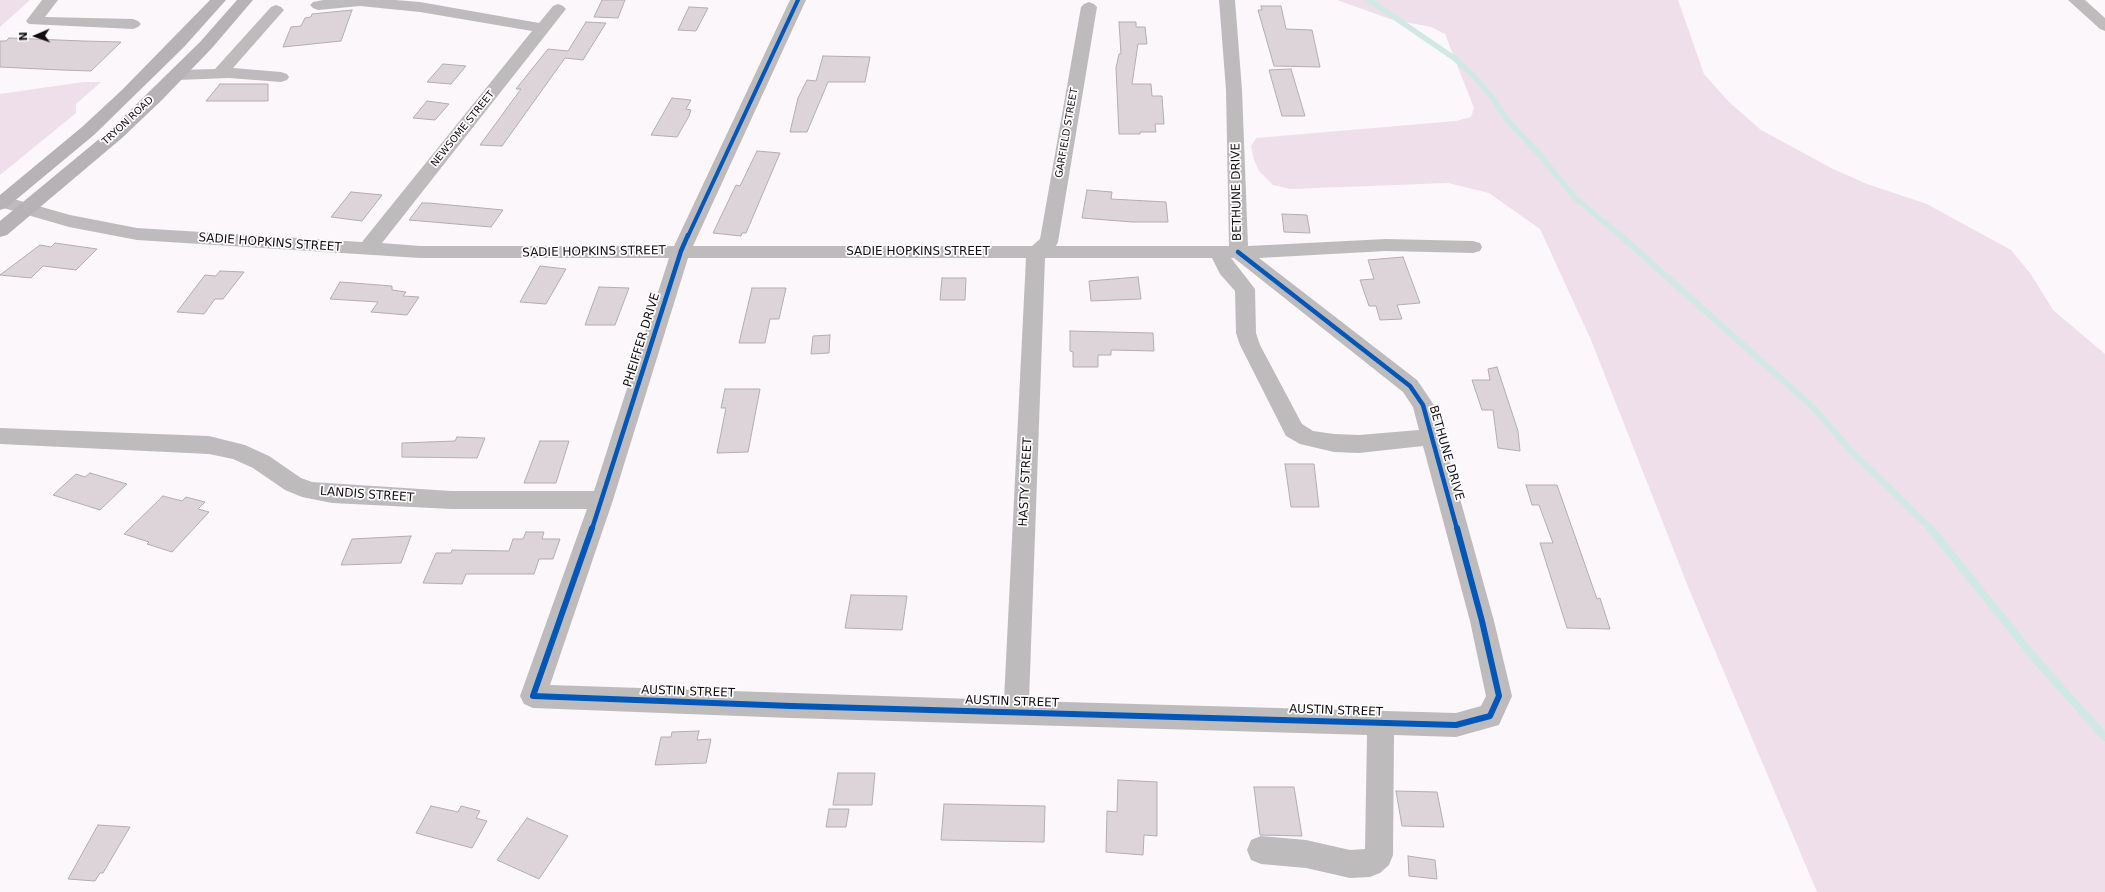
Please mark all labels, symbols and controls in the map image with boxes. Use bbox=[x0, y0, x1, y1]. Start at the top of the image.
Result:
north arrow bbox=[16, 16, 56, 56]
text: N bbox=[17, 32, 30, 41]
street label: GARFIELD STREET bbox=[1053, 87, 1081, 179]
street label: NEWSOME STREET bbox=[429, 89, 497, 169]
street label: TRYON ROAD bbox=[100, 94, 156, 148]
street label: BETHUNE DRIVE bbox=[1229, 143, 1245, 241]
street label: SADIE HOPKINS STREET bbox=[198, 231, 342, 255]
street label: SADIE HOPKINS STREET bbox=[522, 244, 666, 260]
street label: SADIE HOPKINS STREET bbox=[846, 245, 990, 259]
street label: PHEIFFER DRIVE bbox=[621, 291, 663, 389]
street label: BETHUNE DRIVE bbox=[1426, 404, 1466, 502]
street label: HASTY STREET bbox=[1016, 437, 1036, 527]
street label: LANDIS STREET bbox=[320, 485, 414, 505]
street label: AUSTIN STREET bbox=[641, 683, 735, 701]
street label: AUSTIN STREET bbox=[965, 693, 1059, 711]
street label: AUSTIN STREET bbox=[1289, 702, 1383, 720]

